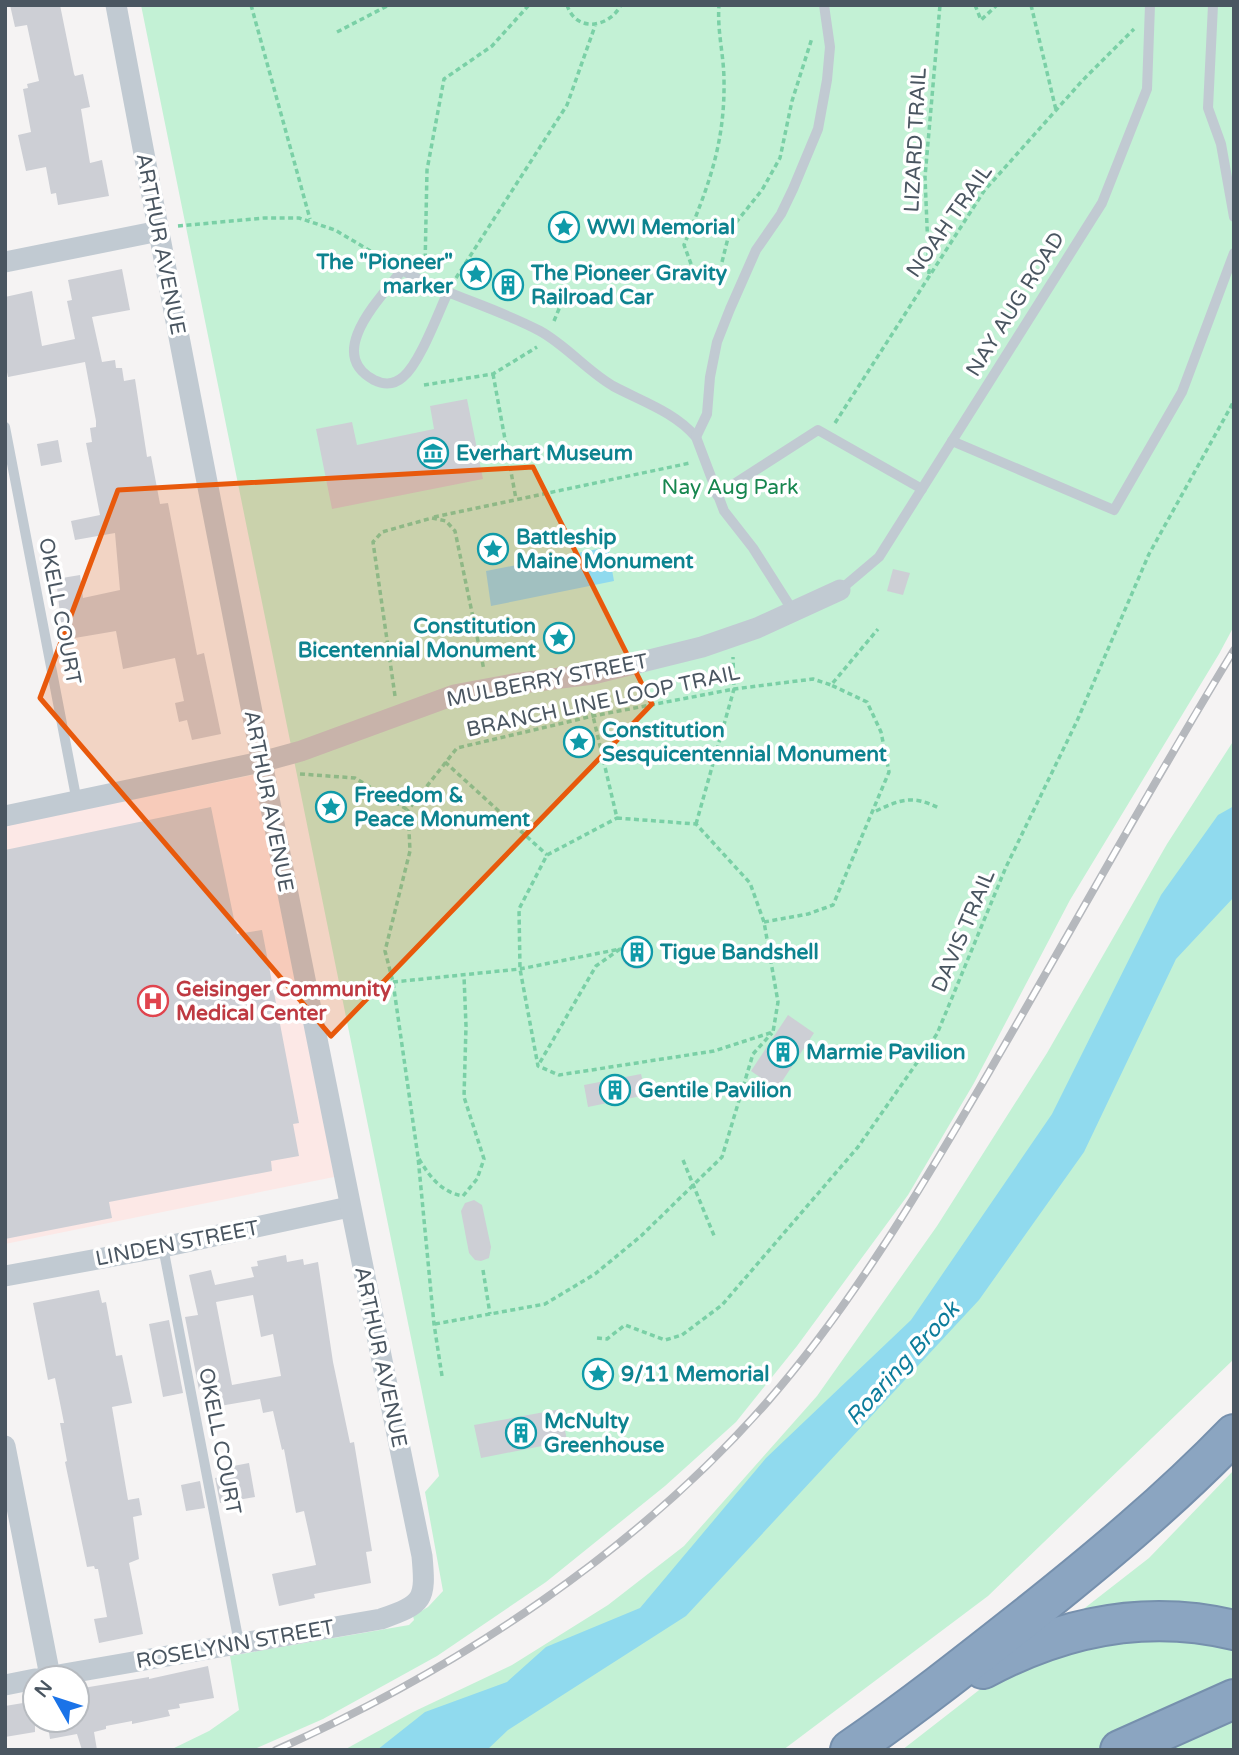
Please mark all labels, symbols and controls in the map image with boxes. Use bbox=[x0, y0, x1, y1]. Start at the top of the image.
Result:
street label: LIZARD TRAIL bbox=[899, 67, 932, 213]
street label: ARTHUR AVENUE bbox=[131, 151, 190, 337]
street label: NOAH TRAIL bbox=[901, 160, 998, 283]
place icon: WWI Memorial bbox=[547, 210, 581, 244]
place label: WWI Memorial bbox=[587, 215, 735, 240]
street label: NAY AUG ROAD bbox=[961, 227, 1070, 381]
place label: The "Pioneer" marker bbox=[315, 250, 454, 299]
place icon: The "Pioneer" marker bbox=[459, 257, 493, 291]
place label: The Pioneer Gravity Railroad Car bbox=[530, 261, 728, 310]
building icon: The Pioneer Gravity Railroad Car bbox=[491, 268, 525, 302]
museum icon: Everhart Museum bbox=[416, 436, 450, 470]
place label: Everhart Museum bbox=[456, 441, 633, 466]
park label: Nay Aug Park bbox=[662, 475, 798, 500]
place label: Battleship Maine Monument bbox=[516, 525, 693, 574]
place icon: Battleship Maine Monument bbox=[476, 532, 510, 566]
street label: OKELL COURT bbox=[33, 536, 86, 687]
place label: Constitution Bicentennial Monument bbox=[298, 614, 536, 663]
place icon: Constitution Bicentennial Monument bbox=[542, 621, 576, 655]
street label: MULBERRY STREET bbox=[444, 649, 650, 712]
street label: BRANCH LINE LOOP TRAIL bbox=[464, 660, 742, 743]
street label: ARTHUR AVENUE bbox=[239, 708, 298, 894]
place label: Constitution Sesquicentennial Monument bbox=[602, 718, 887, 767]
place icon: Constitution Sesquicentennial Monument bbox=[562, 725, 596, 759]
place label: Freedom & Peace Monument bbox=[354, 783, 530, 832]
place icon: Freedom & Peace Monument bbox=[314, 790, 348, 824]
street label: DAVIS TRAIL bbox=[926, 866, 1000, 996]
building icon: Tigue Bandshell bbox=[620, 935, 654, 969]
place label: Tigue Bandshell bbox=[659, 940, 819, 965]
place label: Geisinger Community Medical Center bbox=[176, 977, 392, 1026]
hospital icon: Geisinger Community Medical Center bbox=[136, 984, 170, 1018]
building icon: Marmie Pavilion bbox=[766, 1035, 800, 1069]
place label: Marmie Pavilion bbox=[806, 1040, 966, 1065]
building icon: Gentile Pavilion bbox=[598, 1073, 632, 1107]
place label: Gentile Pavilion bbox=[638, 1078, 792, 1103]
street label: LINDEN STREET bbox=[93, 1215, 261, 1272]
street label: ARTHUR AVENUE bbox=[349, 1264, 412, 1450]
water label: Roaring Brook bbox=[840, 1295, 967, 1431]
place icon: 9/11 Memorial bbox=[581, 1357, 615, 1391]
place label: 9/11 Memorial bbox=[621, 1362, 770, 1387]
street label: OKELL COURT bbox=[193, 1366, 246, 1517]
place label: McNulty Greenhouse bbox=[544, 1409, 665, 1458]
building icon: McNulty Greenhouse bbox=[504, 1416, 538, 1450]
street label: ROSELYNN STREET bbox=[134, 1615, 336, 1674]
north arrow bbox=[21, 1664, 91, 1734]
text: N bbox=[30, 1676, 57, 1702]

